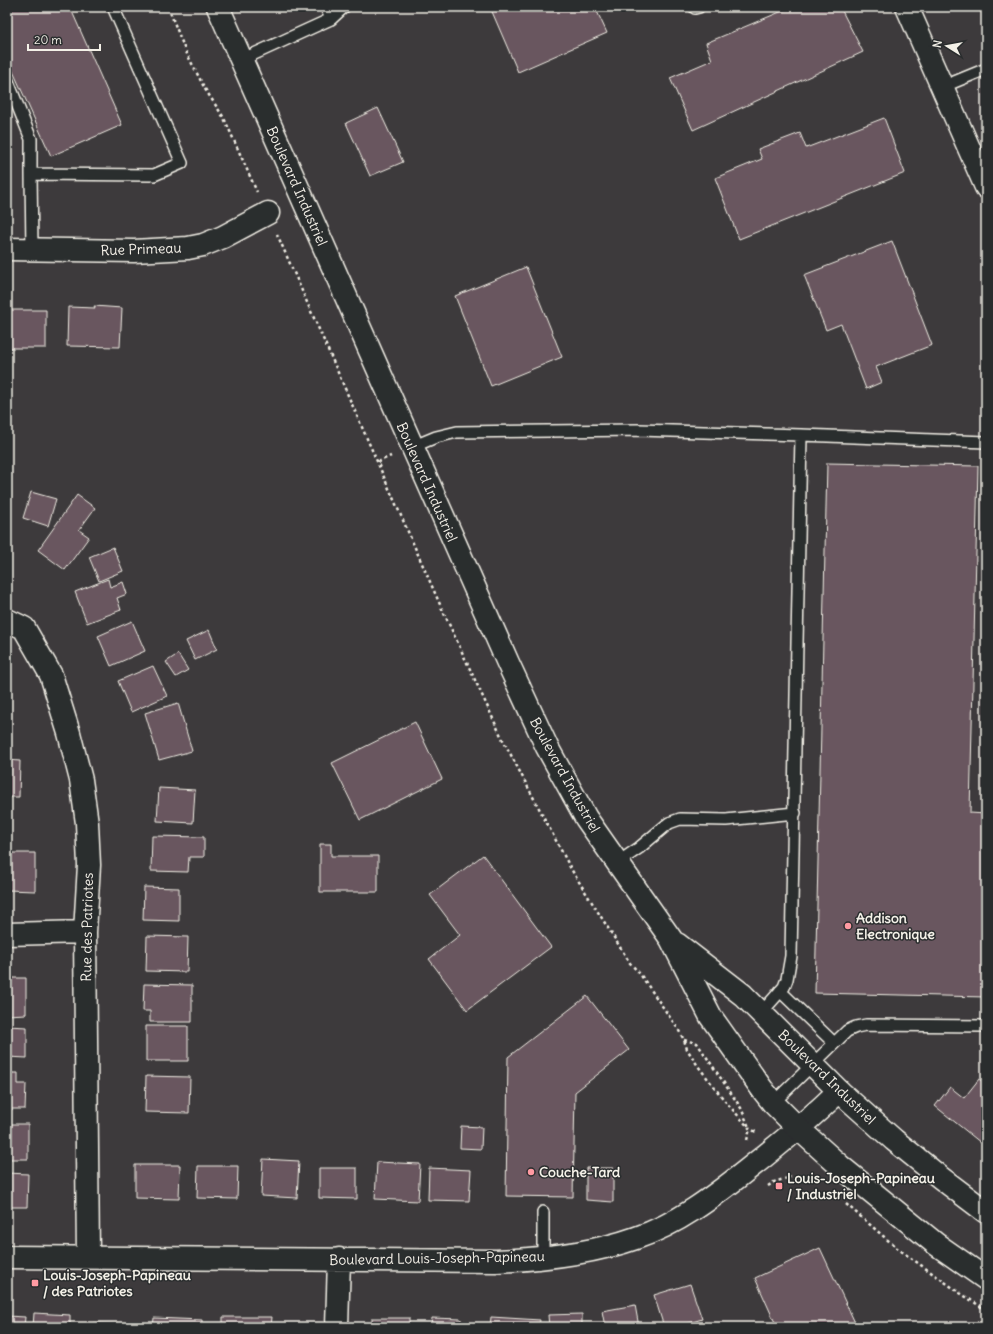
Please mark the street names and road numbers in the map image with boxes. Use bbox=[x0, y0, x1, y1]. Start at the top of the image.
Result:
street label: Boulevard Industriel bbox=[263, 123, 331, 249]
street label: Rue Primeau bbox=[100, 239, 182, 259]
street label: Boulevard Industriel bbox=[393, 419, 461, 545]
street label: Boulevard Industriel bbox=[526, 714, 604, 836]
street label: Rue des Patriotes bbox=[77, 872, 97, 982]
street label: Boulevard Industriel bbox=[774, 1026, 880, 1128]
street label: Boulevard Louis-Joseph-Papineau bbox=[329, 1247, 545, 1269]

